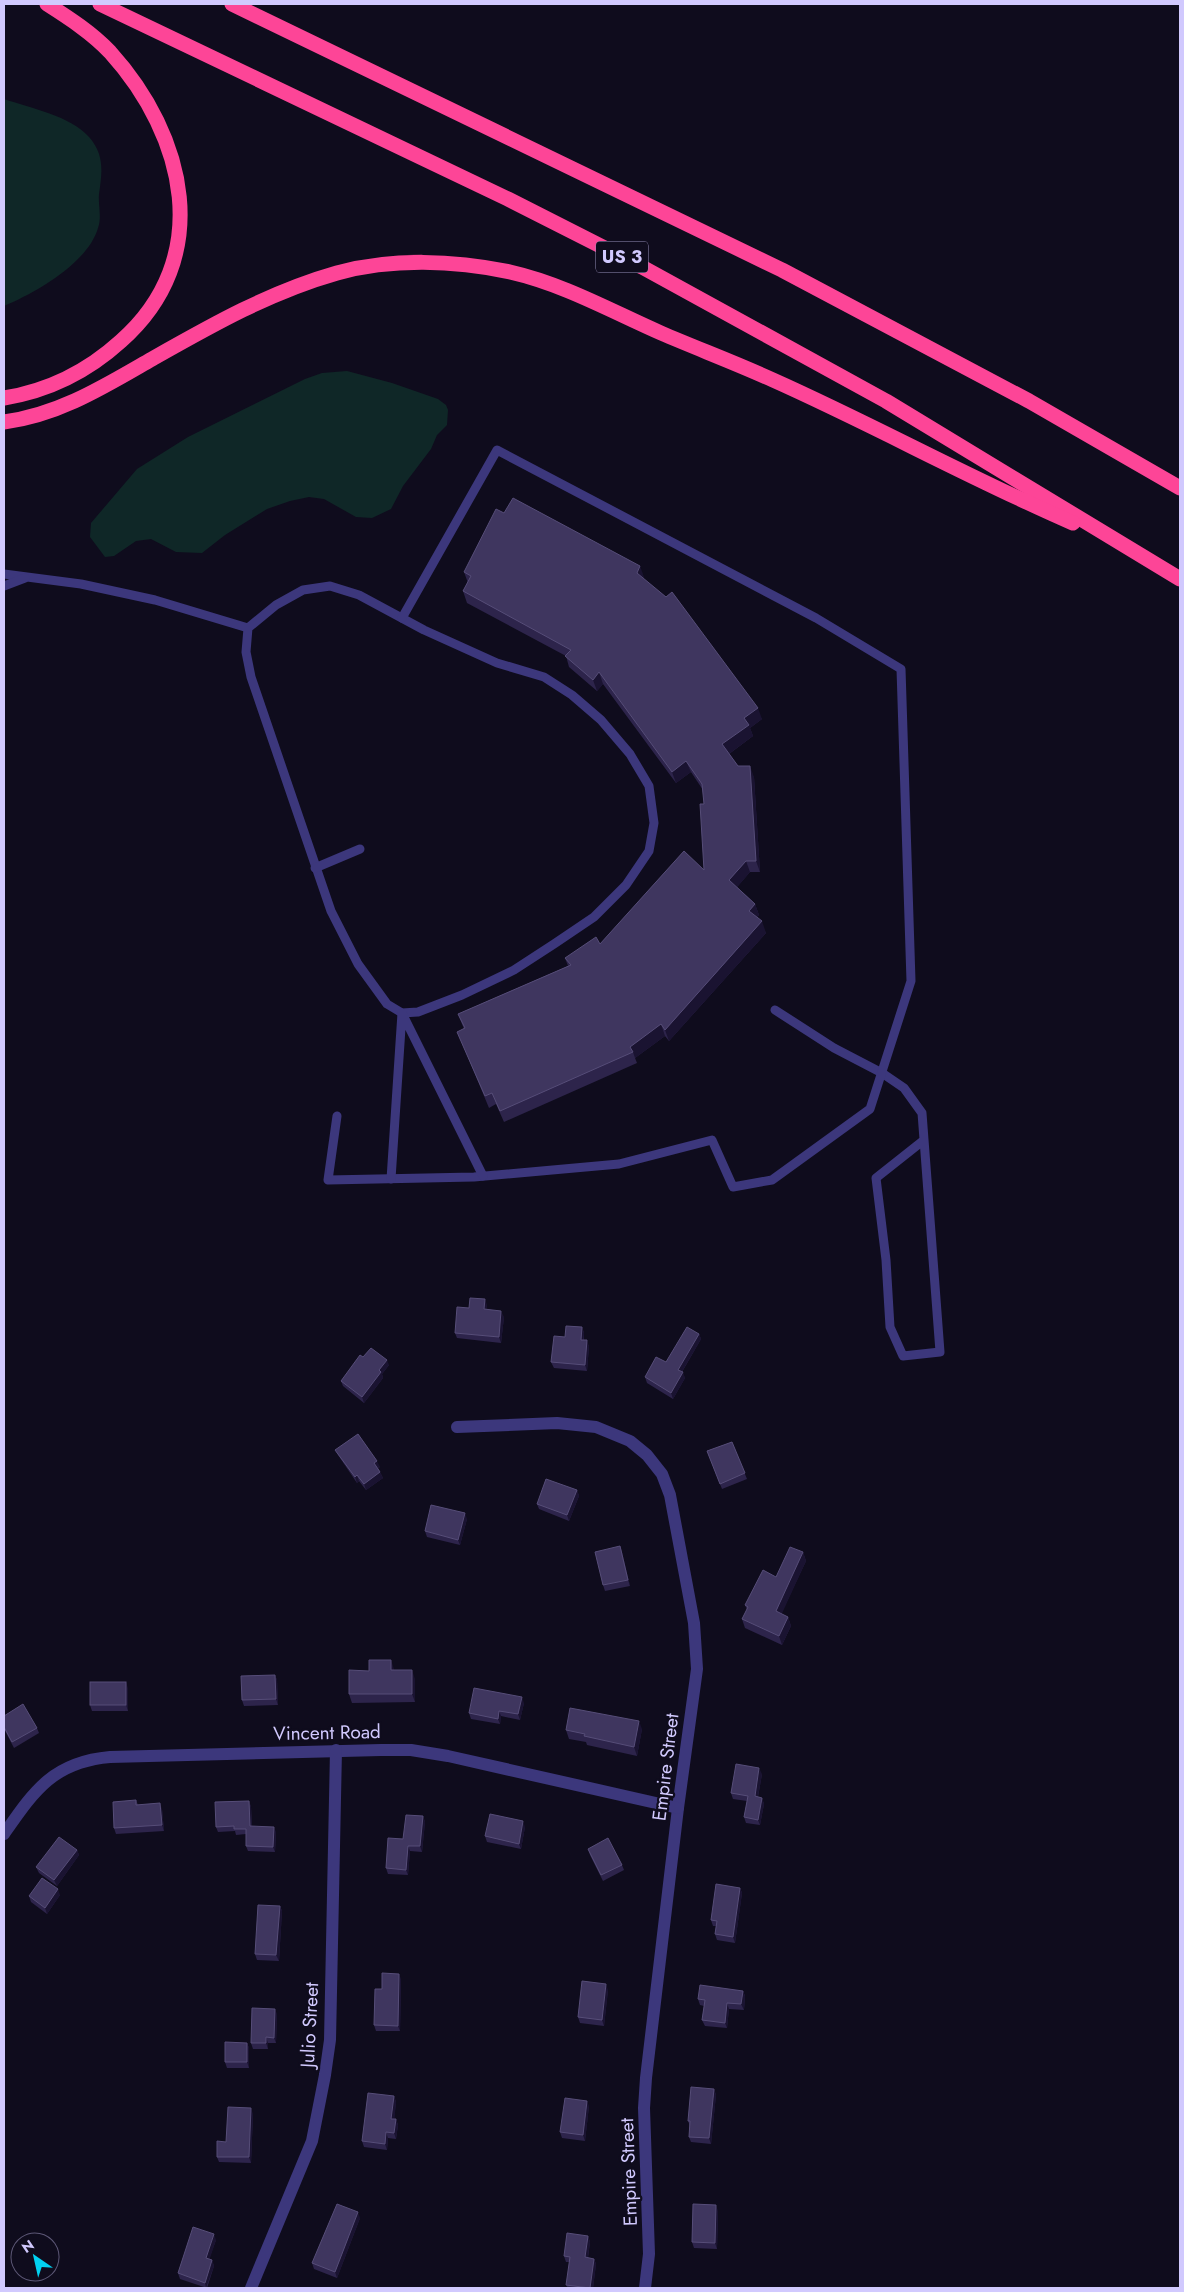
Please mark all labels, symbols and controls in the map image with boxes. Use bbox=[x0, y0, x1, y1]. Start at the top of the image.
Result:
road number: US 3 bbox=[596, 242, 648, 272]
street label: Empire Street bbox=[646, 1711, 686, 1822]
street label: Vincent Road bbox=[273, 1718, 381, 1747]
street label: Julio Street bbox=[294, 1981, 325, 2071]
street label: Empire Street bbox=[613, 2117, 644, 2226]
north arrow bbox=[10, 2232, 60, 2282]
text: N bbox=[18, 2235, 38, 2258]

